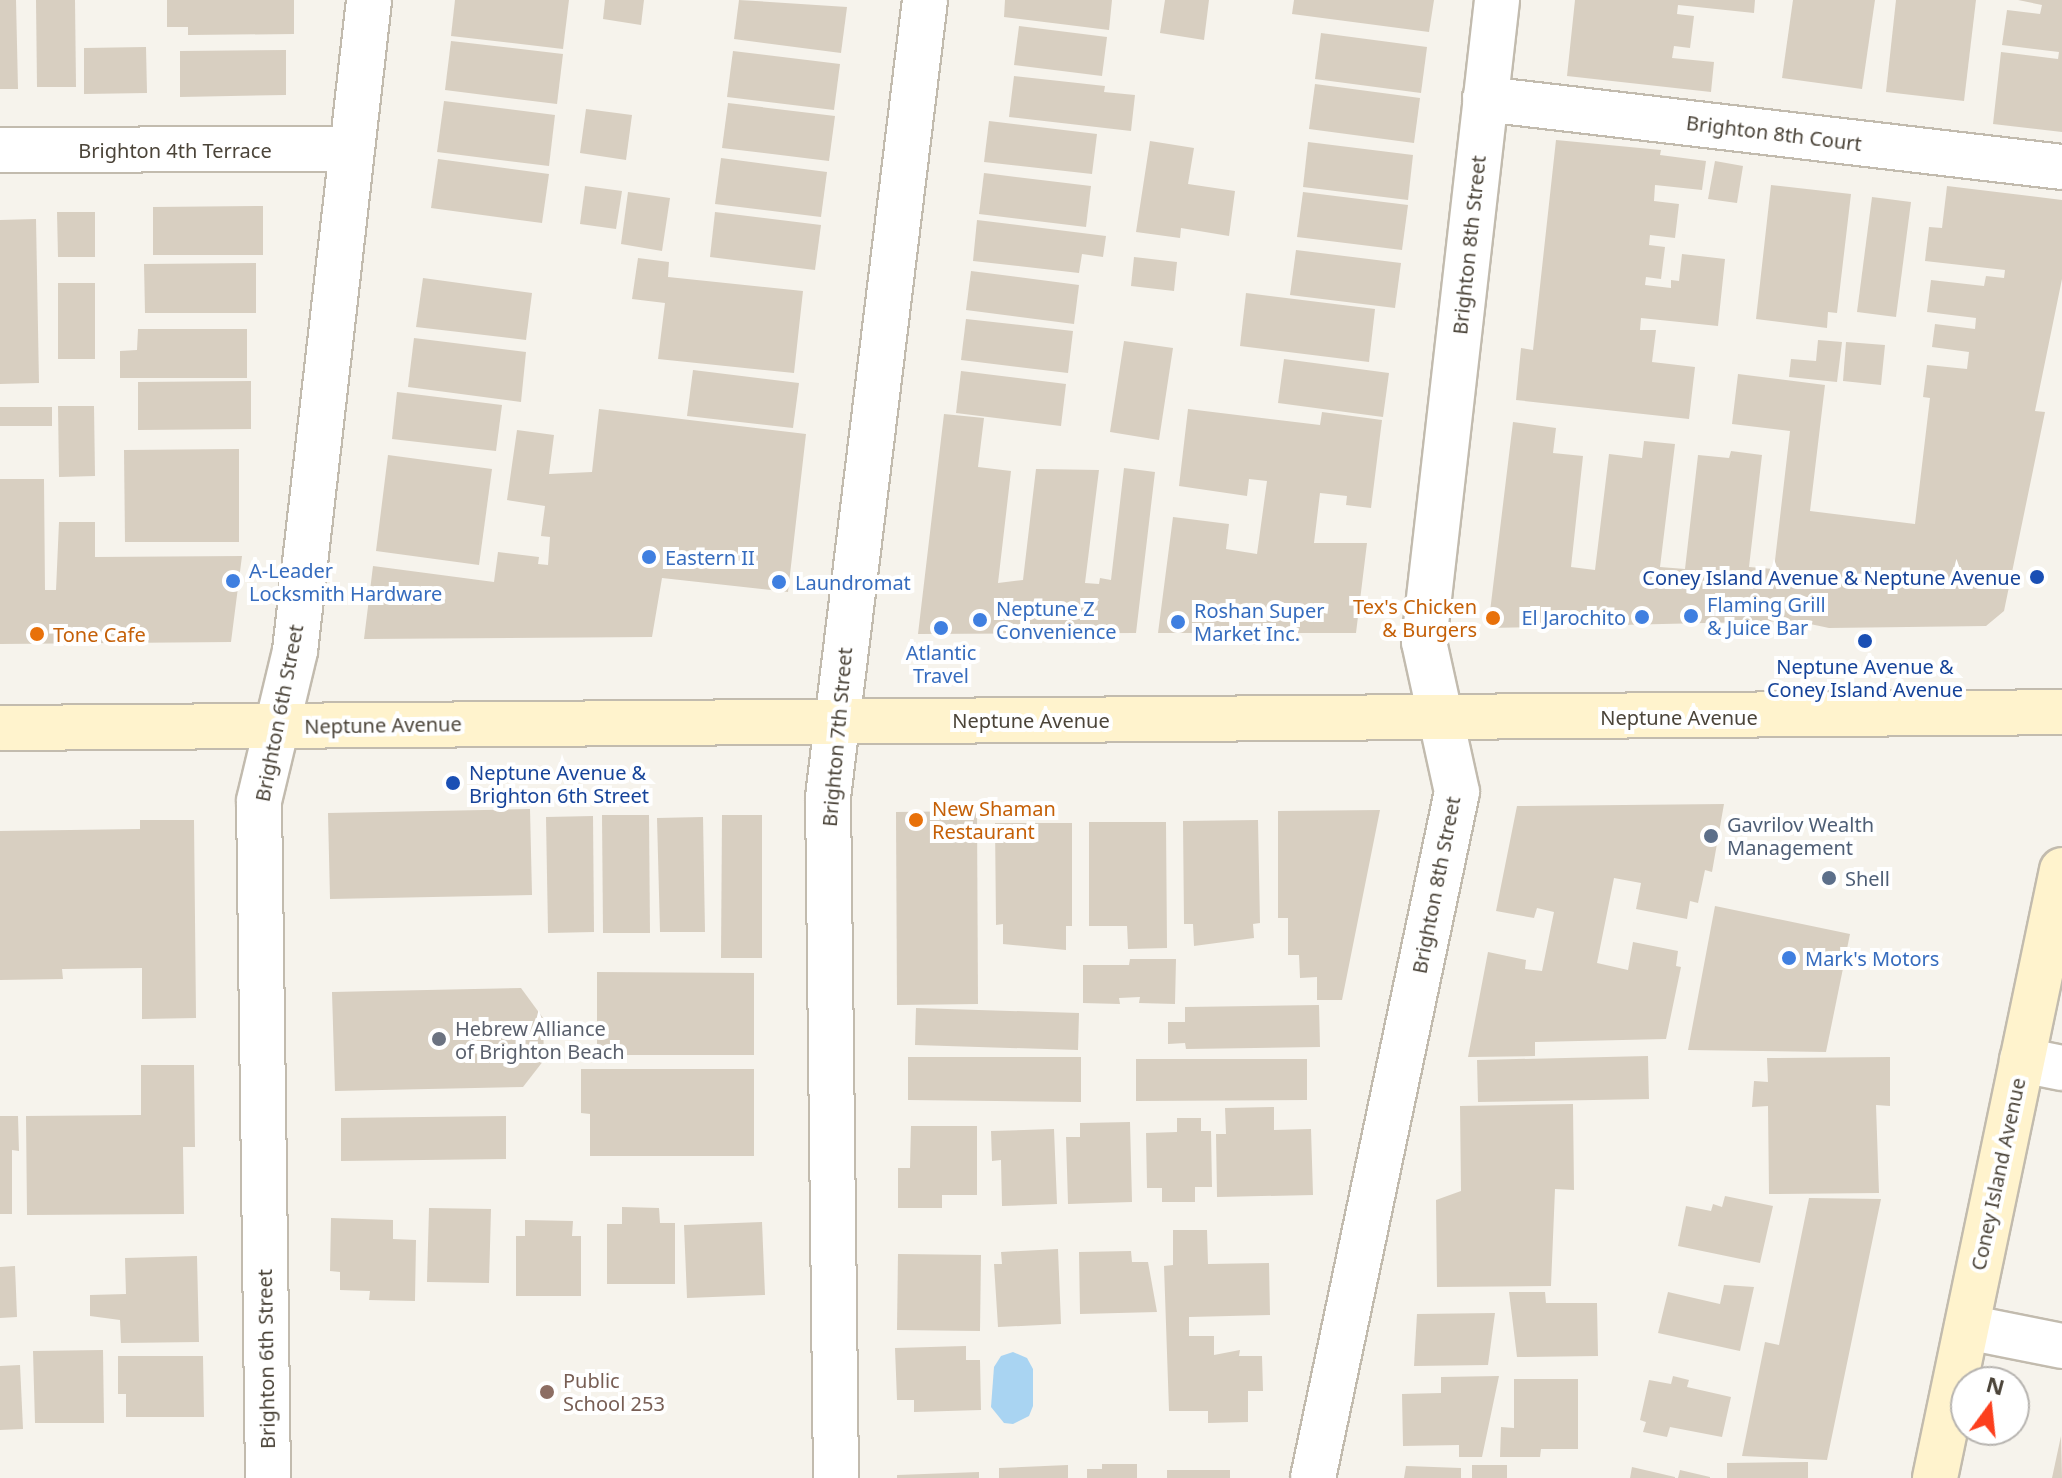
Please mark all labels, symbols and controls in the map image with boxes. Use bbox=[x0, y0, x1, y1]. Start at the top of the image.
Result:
street label: Brighton 8th Court bbox=[1685, 110, 1863, 156]
street label: Brighton 4th Terrace bbox=[78, 138, 272, 162]
street label: Brighton 8th Street bbox=[1448, 154, 1490, 336]
place label: Eastern II bbox=[665, 545, 755, 569]
marker: Eastern II bbox=[640, 548, 658, 566]
place label: A-Leader Locksmith Hardware bbox=[249, 558, 442, 605]
place label: Coney Island Avenue & Neptune Avenue bbox=[1642, 565, 2021, 589]
marker: Coney Island Avenue & Neptune Avenue bbox=[2028, 568, 2046, 586]
place label: Laundromat bbox=[795, 570, 911, 594]
marker: A-Leader Locksmith Hardware bbox=[224, 572, 242, 590]
marker: Laundromat bbox=[770, 573, 788, 591]
place label: Flaming Grill & Juice Bar bbox=[1707, 592, 1826, 639]
place label: Tex's Chicken & Burgers bbox=[1353, 594, 1477, 641]
place label: Neptune Z Convenience bbox=[996, 596, 1117, 643]
place label: Roshan Super Market Inc. bbox=[1194, 598, 1324, 645]
place label: El Jarochito bbox=[1521, 605, 1626, 629]
marker: Flaming Grill & Juice Bar bbox=[1682, 607, 1700, 625]
marker: El Jarochito bbox=[1633, 608, 1651, 626]
marker: Tex's Chicken & Burgers bbox=[1484, 609, 1502, 627]
marker: Neptune Z Convenience bbox=[971, 611, 989, 629]
marker: Roshan Super Market Inc. bbox=[1169, 613, 1187, 631]
marker: Atlantic Travel bbox=[932, 619, 950, 637]
place label: Tone Cafe bbox=[53, 622, 146, 646]
street label: Brighton 6th Street bbox=[250, 622, 308, 804]
marker: Tone Cafe bbox=[28, 625, 46, 643]
marker: Neptune Avenue & Coney Island Avenue bbox=[1856, 632, 1874, 650]
place label: Atlantic Travel bbox=[906, 640, 976, 687]
street label: Brighton 7th Street bbox=[817, 646, 857, 828]
place label: Neptune Avenue & Coney Island Avenue bbox=[1767, 654, 1963, 701]
street label: Neptune Avenue bbox=[1600, 705, 1758, 729]
street label: Neptune Avenue bbox=[952, 708, 1110, 732]
street label: Neptune Avenue bbox=[304, 712, 462, 738]
place label: Neptune Avenue & Brighton 6th Street bbox=[469, 760, 649, 807]
marker: Neptune Avenue & Brighton 6th Street bbox=[444, 774, 462, 792]
street label: Brighton 8th Street bbox=[1407, 794, 1465, 976]
place label: New Shaman Restaurant bbox=[932, 796, 1056, 843]
marker: New Shaman Restaurant bbox=[907, 811, 925, 829]
place label: Gavrilov Wealth Management bbox=[1727, 812, 1874, 859]
marker: Gavrilov Wealth Management bbox=[1702, 827, 1720, 845]
place label: Shell bbox=[1845, 866, 1890, 890]
marker: Shell bbox=[1820, 869, 1838, 887]
place label: Mark's Motors bbox=[1805, 946, 1939, 970]
marker: Mark's Motors bbox=[1780, 949, 1798, 967]
place label: Hebrew Alliance of Brighton Beach bbox=[455, 1016, 625, 1063]
marker: Hebrew Alliance of Brighton Beach bbox=[430, 1030, 448, 1048]
street label: Coney Island Avenue bbox=[1966, 1076, 2030, 1272]
street label: Brighton 6th Street bbox=[252, 1269, 280, 1449]
north arrow bbox=[1950, 1366, 2030, 1446]
place label: Public School 253 bbox=[563, 1368, 665, 1415]
text: N bbox=[1983, 1368, 2008, 1402]
marker: Public School 253 bbox=[538, 1383, 556, 1401]

